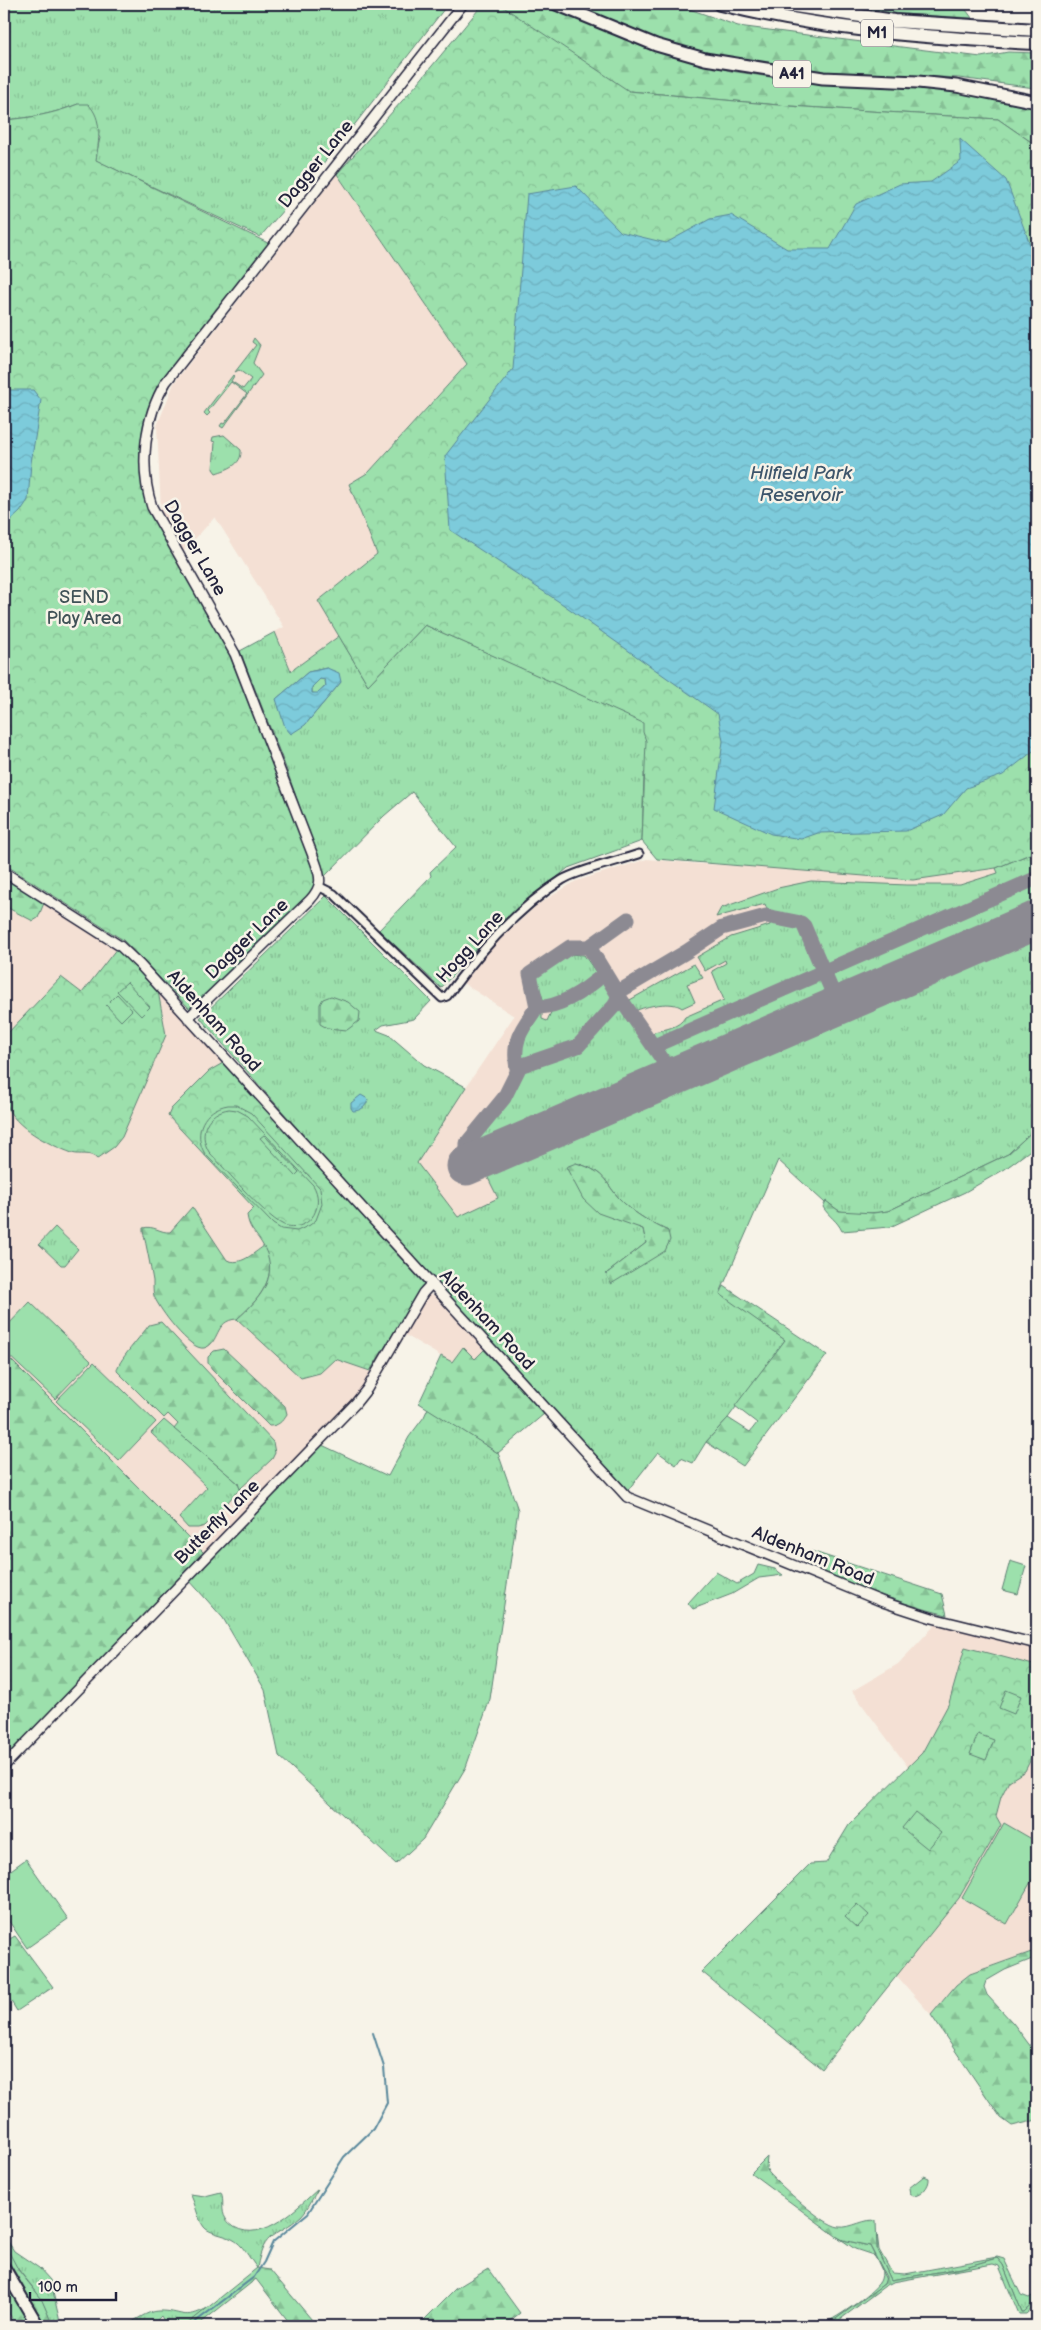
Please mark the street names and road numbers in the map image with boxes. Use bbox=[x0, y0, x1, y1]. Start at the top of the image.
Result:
road number: M1 bbox=[861, 19, 893, 46]
road number: A41 bbox=[773, 61, 811, 88]
street label: Dagger Lane bbox=[274, 116, 358, 212]
street label: Dagger Lane bbox=[159, 497, 231, 600]
street label: Dagger Lane bbox=[201, 894, 293, 984]
street label: Hogg Lane bbox=[432, 906, 508, 987]
street label: Aldenham Road bbox=[163, 966, 265, 1076]
street label: Aldenham Road bbox=[435, 1266, 539, 1374]
street label: Butterfly Lane bbox=[170, 1475, 264, 1569]
street label: Aldenham Road bbox=[749, 1522, 877, 1590]

